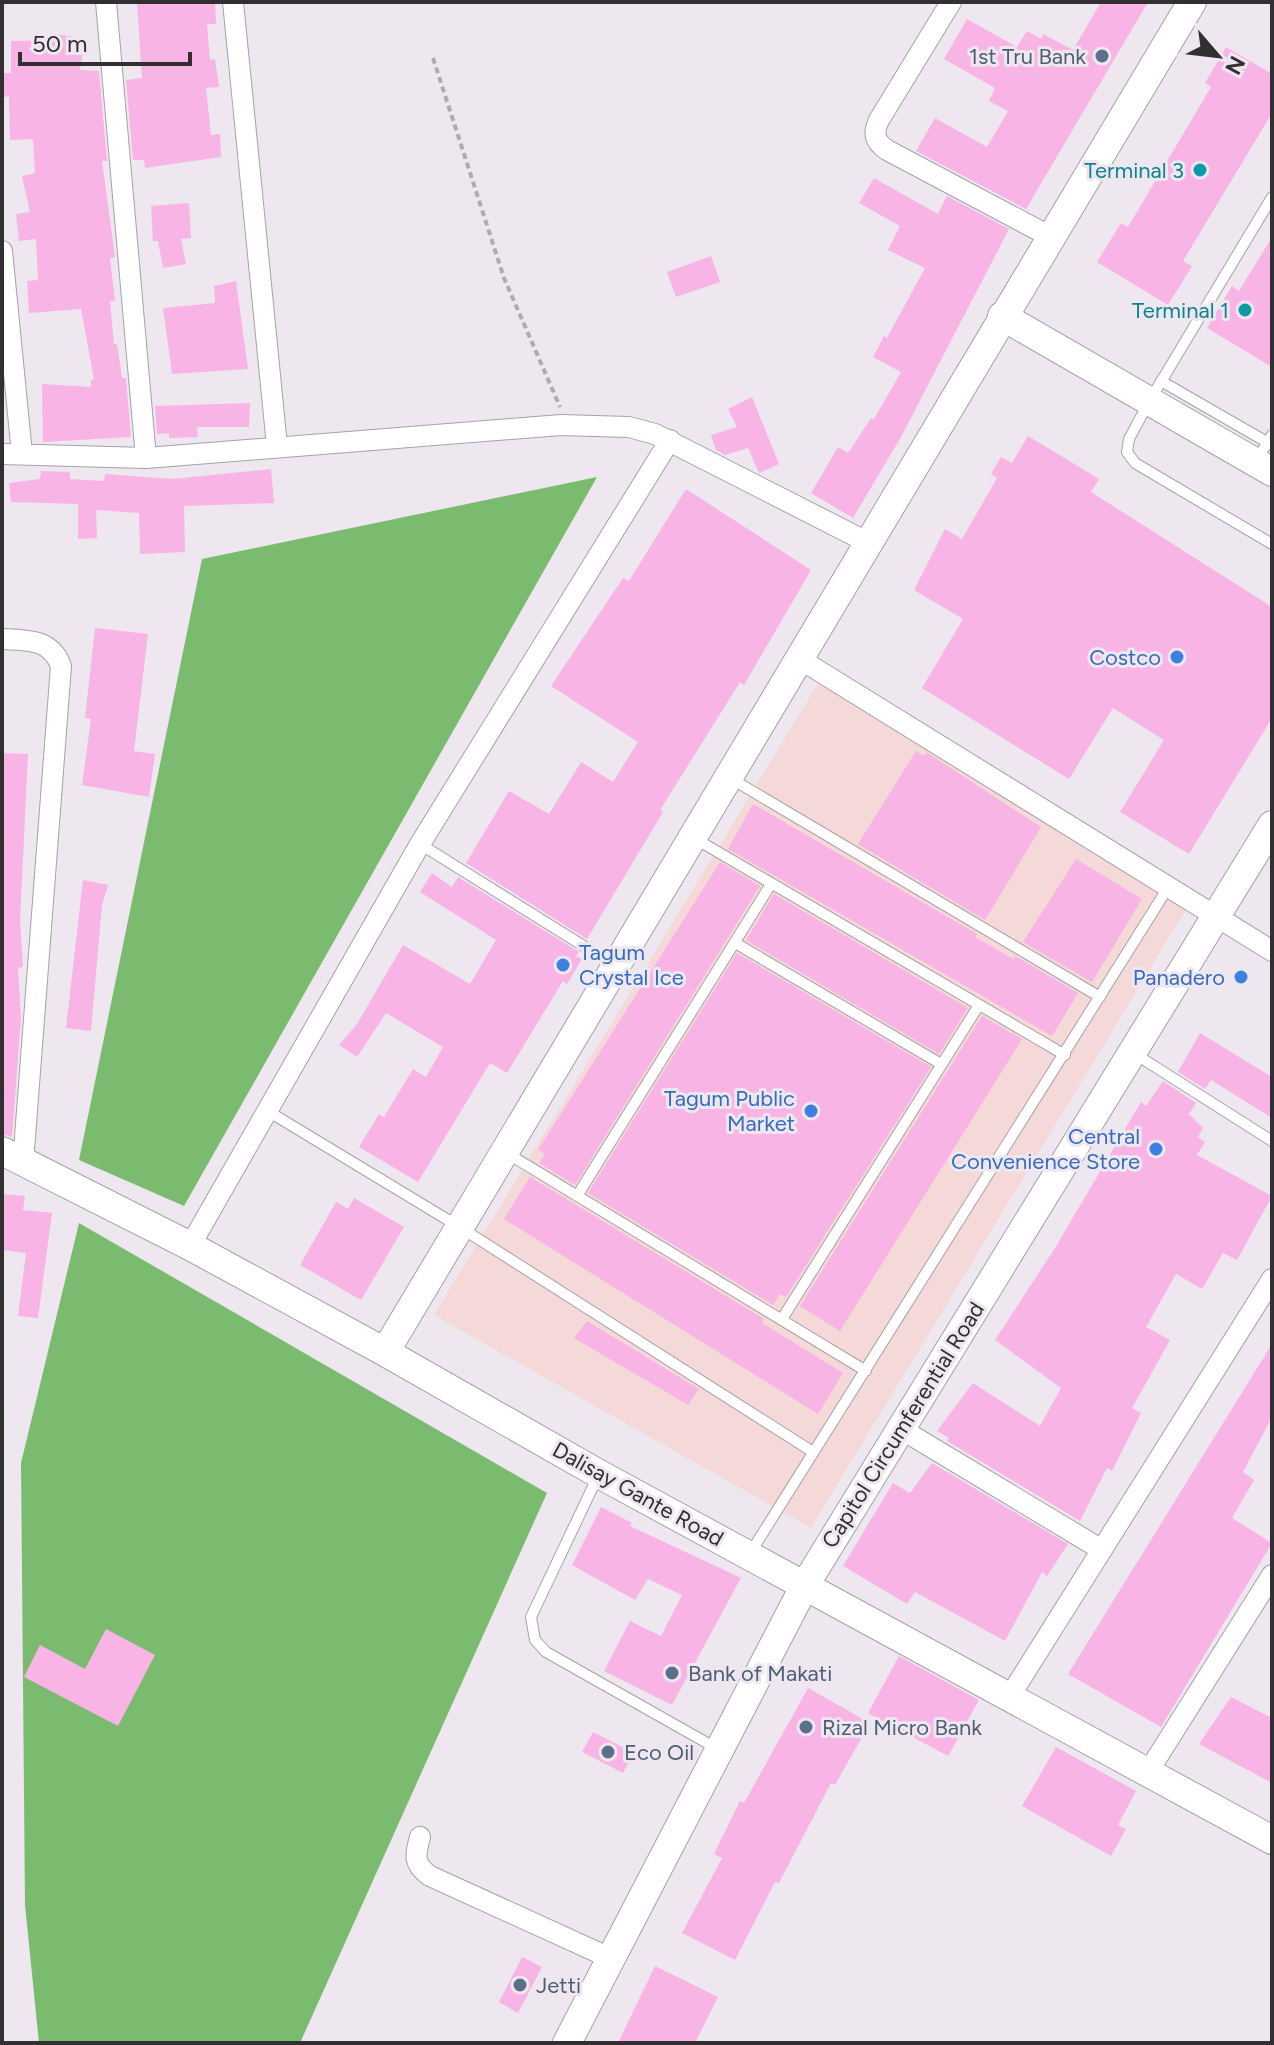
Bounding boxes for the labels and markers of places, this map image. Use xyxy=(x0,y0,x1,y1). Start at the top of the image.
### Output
place label: 1st Tru Bank xyxy=(969,43,1086,70)
marker: 1st Tru Bank xyxy=(1093,47,1111,65)
place label: Terminal 3 xyxy=(1084,157,1184,184)
marker: Terminal 3 xyxy=(1191,161,1209,179)
place label: Terminal 1 xyxy=(1132,297,1229,324)
marker: Terminal 1 xyxy=(1236,301,1254,319)
place label: Costco xyxy=(1089,644,1161,671)
marker: Costco xyxy=(1168,648,1186,666)
place label: Tagum Crystal Ice xyxy=(579,939,684,991)
marker: Tagum Crystal Ice xyxy=(554,956,572,974)
place label: Panadero xyxy=(1133,964,1225,991)
marker: Panadero xyxy=(1232,968,1250,986)
place label: Tagum Public Market xyxy=(664,1085,795,1137)
marker: Tagum Public Market xyxy=(802,1102,820,1120)
place label: Central Convenience Store xyxy=(951,1123,1140,1175)
marker: Central Convenience Store xyxy=(1147,1140,1165,1158)
place label: Bank of Makati xyxy=(688,1660,832,1687)
marker: Bank of Makati xyxy=(663,1664,681,1682)
place label: Rizal Micro Bank xyxy=(822,1714,982,1741)
marker: Rizal Micro Bank xyxy=(797,1718,815,1736)
place label: Eco Oil xyxy=(624,1739,694,1766)
marker: Eco Oil xyxy=(599,1743,617,1761)
place label: Jetti xyxy=(536,1972,581,1999)
marker: Jetti xyxy=(511,1976,529,1994)

